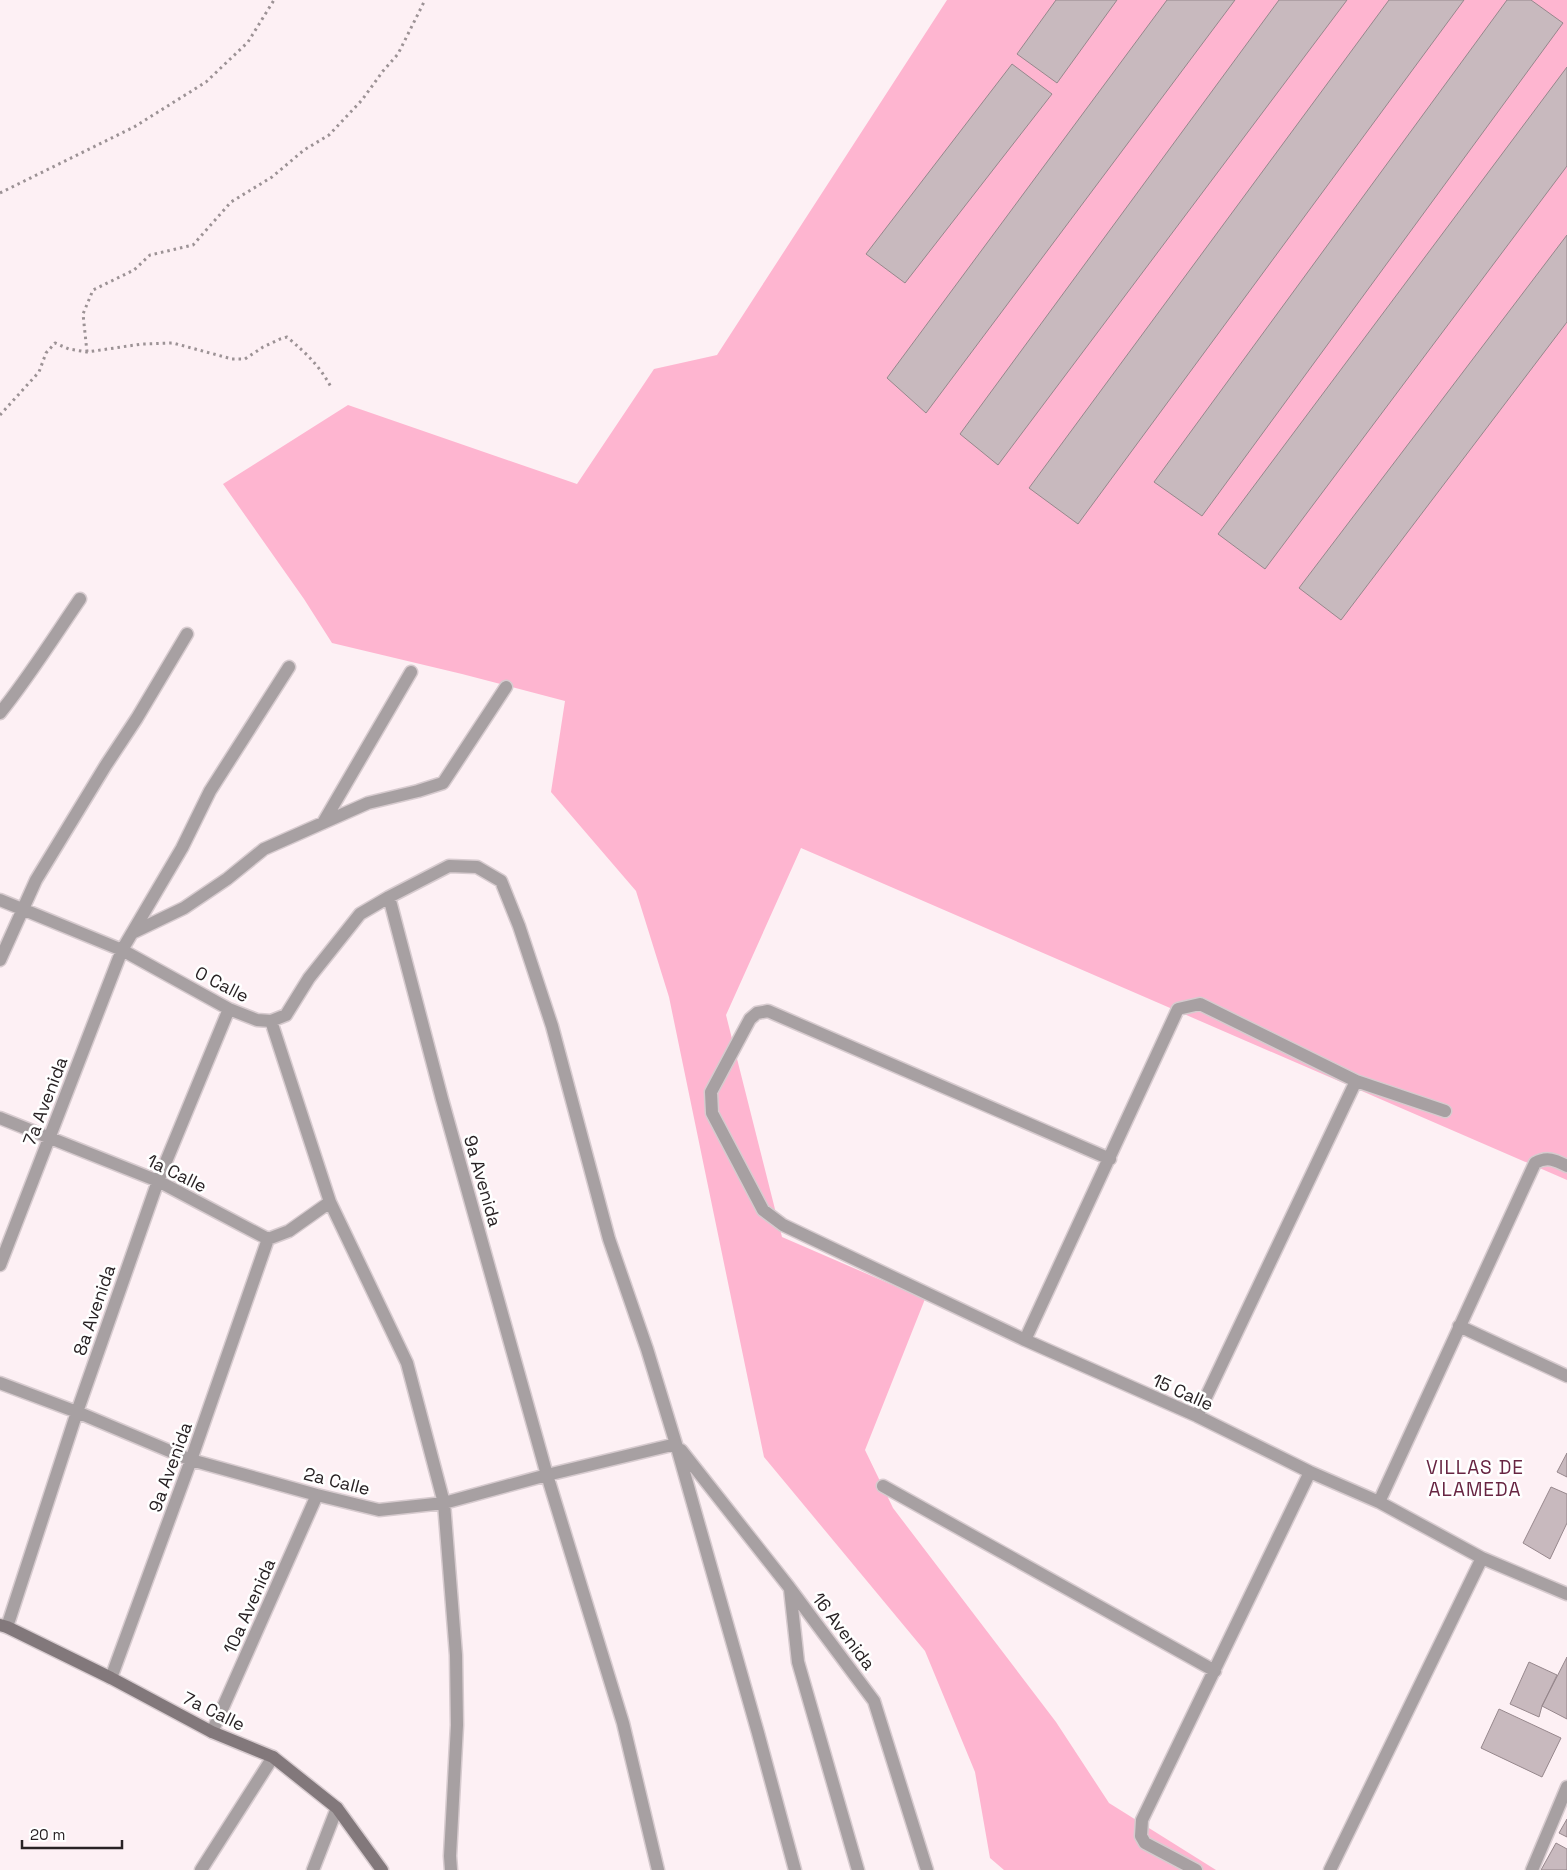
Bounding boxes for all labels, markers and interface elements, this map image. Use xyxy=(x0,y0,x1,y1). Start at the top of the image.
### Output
street label: 0 Calle xyxy=(191,961,253,1007)
street label: 7a Avenida xyxy=(18,1053,72,1149)
street label: 9a Avenida xyxy=(459,1133,507,1229)
street label: 1a Calle xyxy=(143,1149,211,1197)
street label: 8a Avenida xyxy=(68,1262,120,1358)
street label: 15 Calle xyxy=(1149,1368,1217,1416)
street label: 9a Avenida xyxy=(143,1419,197,1515)
district label: VILLAS DE ALAMEDA xyxy=(1426,1455,1524,1502)
street label: 2a Calle xyxy=(302,1462,372,1500)
street label: 10a Avenida xyxy=(218,1555,280,1657)
street label: 16 Avenida xyxy=(807,1588,881,1674)
street label: 7a Calle xyxy=(179,1686,249,1736)
scale bar xyxy=(22,1818,122,1850)
text: 20 m xyxy=(30,1825,65,1844)

